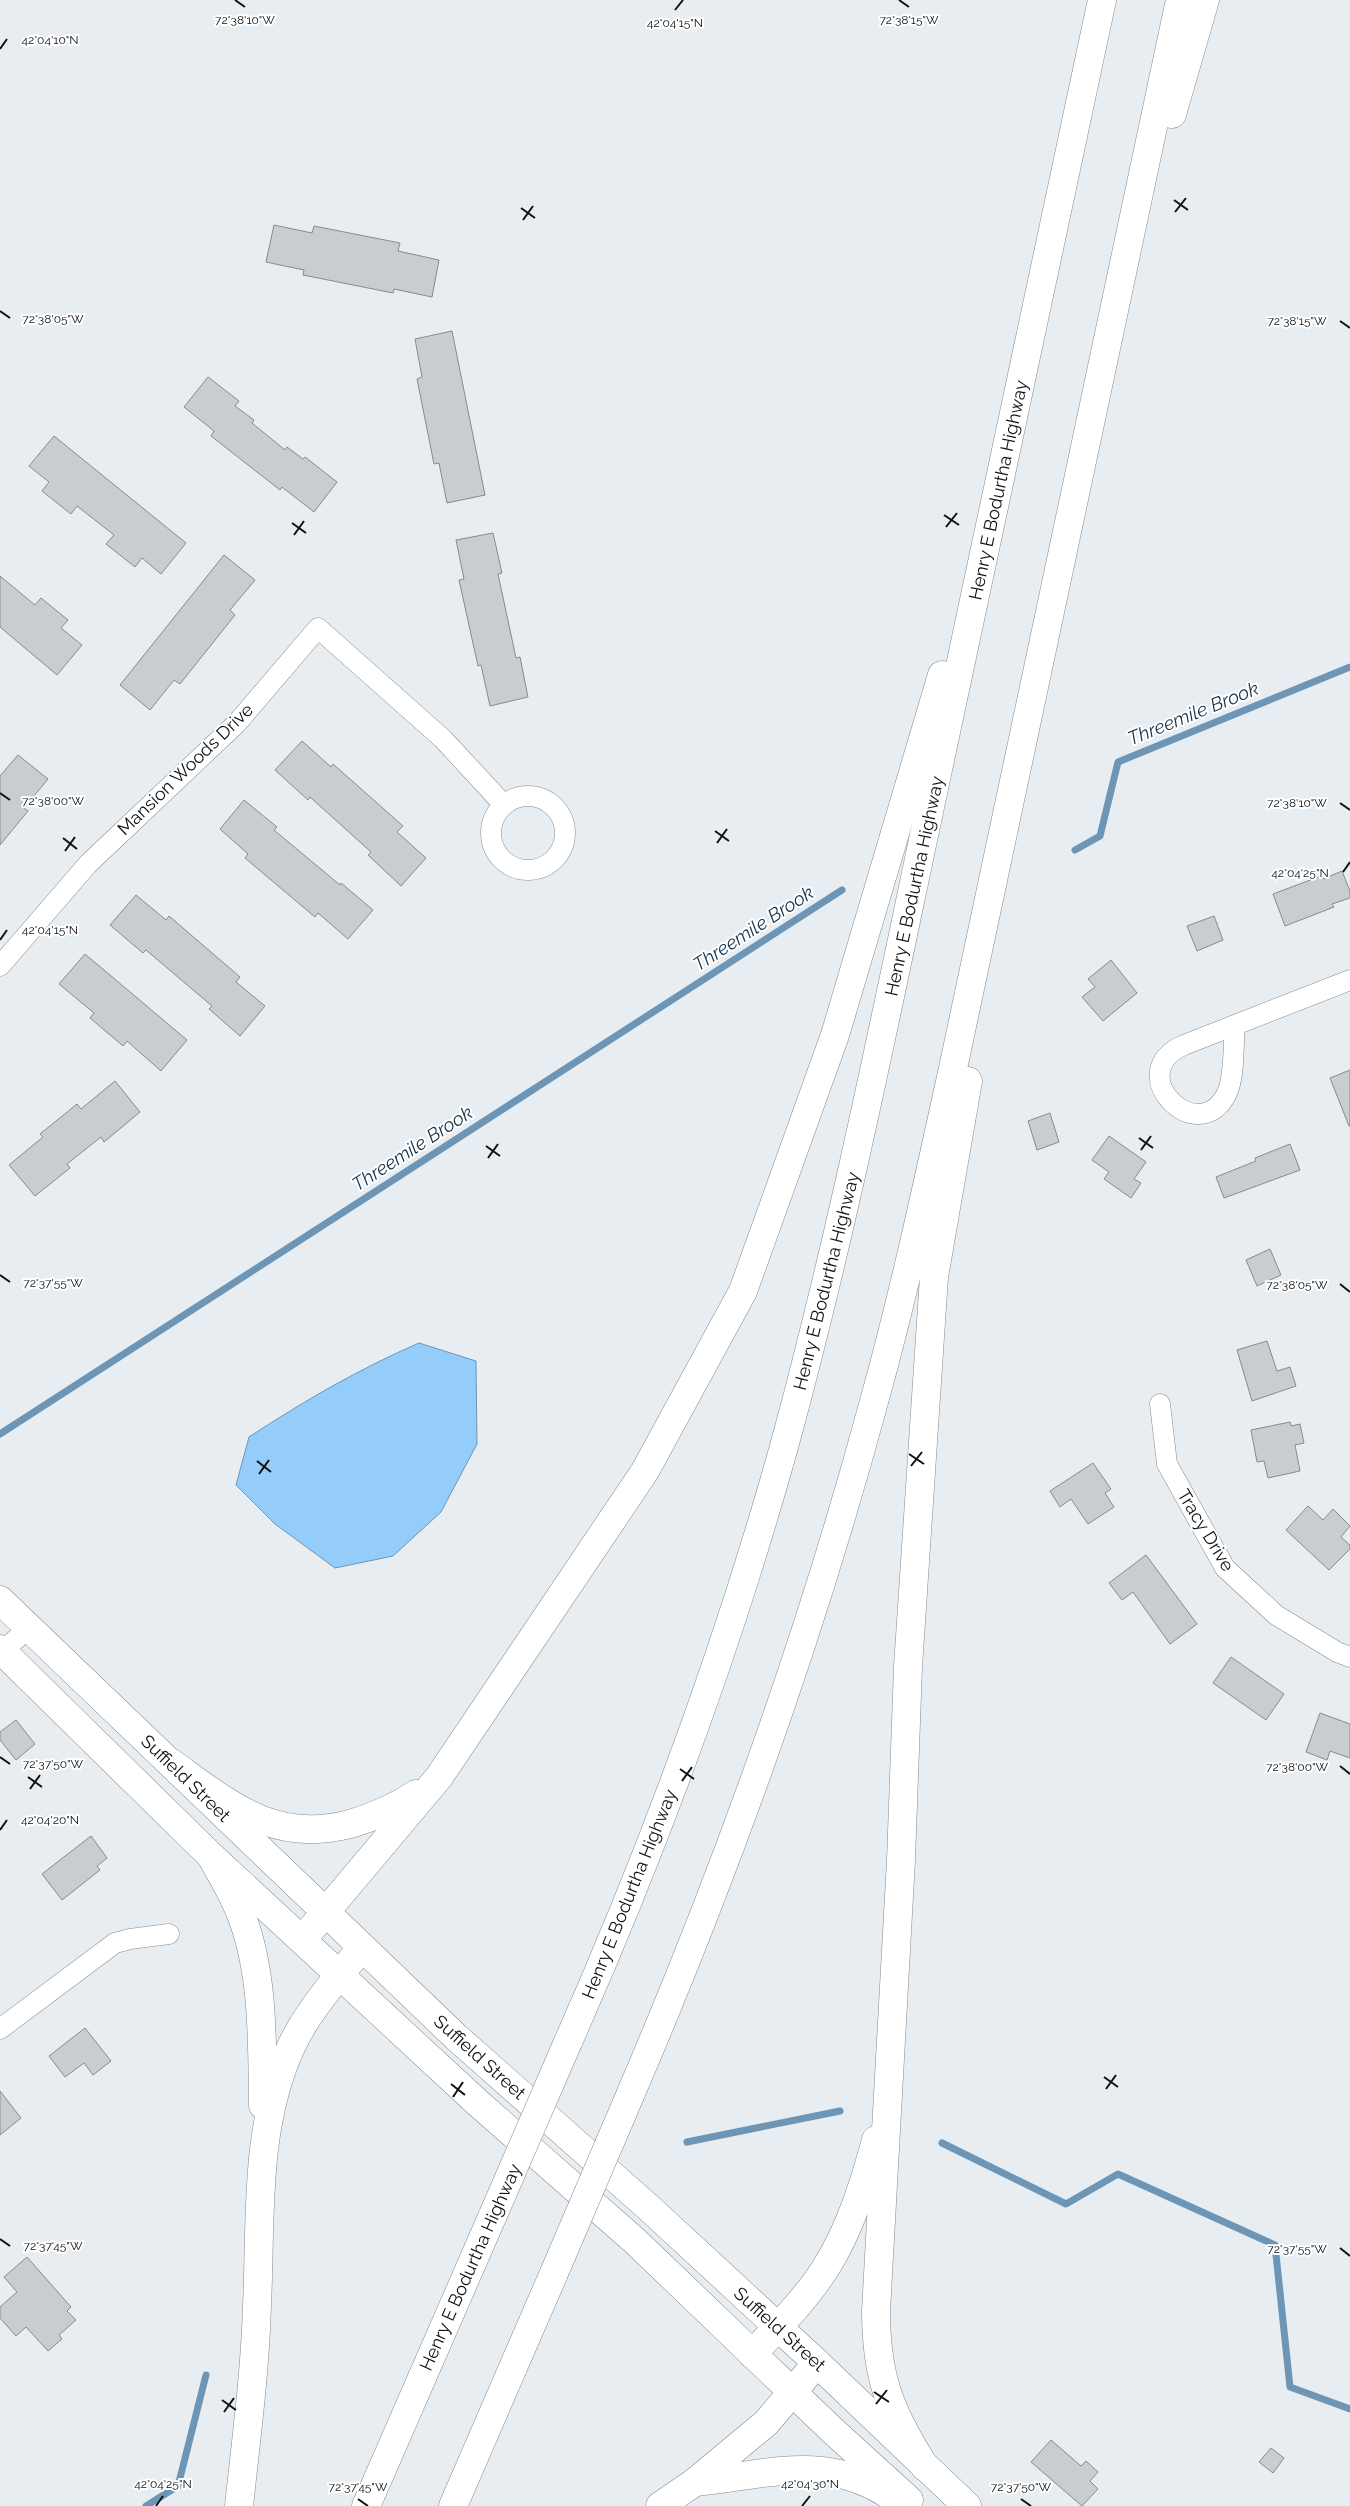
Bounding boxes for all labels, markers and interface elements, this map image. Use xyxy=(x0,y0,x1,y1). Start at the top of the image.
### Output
text: 72°38'10"W xyxy=(215,13,275,27)
text: 72°38'15"W xyxy=(879,13,939,27)
text: 42°04'15"N xyxy=(647,16,703,30)
text: 42°04'10"N xyxy=(21,33,79,47)
text: 72°38'05"W xyxy=(22,312,84,326)
text: 72°38'15"W xyxy=(1267,314,1327,328)
street label: Henry E Bodurtha Highway xyxy=(964,378,1032,602)
water label: Threemile Brook xyxy=(1124,677,1262,749)
street label: Mansion Woods Drive xyxy=(113,699,257,839)
street label: Henry E Bodurtha Highway xyxy=(880,774,948,998)
text: 72°38'00"W xyxy=(22,794,84,808)
text: 72°38'10"W xyxy=(1267,796,1327,810)
text: 42°04'25"N xyxy=(1271,866,1329,880)
water label: Threemile Brook xyxy=(689,881,817,975)
text: 42°04'15"N xyxy=(22,923,78,937)
water label: Threemile Brook xyxy=(348,1101,476,1195)
street label: Henry E Bodurtha Highway xyxy=(789,1170,863,1392)
text: 72°37'55"W xyxy=(23,1276,83,1290)
text: 72°38'05"W xyxy=(1266,1278,1328,1292)
street label: Tracy Drive xyxy=(1173,1485,1239,1575)
street label: Suffield Street xyxy=(137,1730,235,1826)
text: 72°37'50"W xyxy=(23,1757,84,1771)
text: 72°38'00"W xyxy=(1266,1760,1328,1774)
street label: Henry E Bodurtha Highway xyxy=(577,1786,681,2002)
text: 42°04'20"N xyxy=(21,1813,79,1827)
street label: Suffield Street xyxy=(430,2010,530,2104)
street label: Henry E Bodurtha Highway xyxy=(415,2160,525,2374)
text: 72°37'45"W xyxy=(24,2239,83,2253)
text: 72°37'55"W xyxy=(1267,2242,1327,2256)
street label: Suffield Street xyxy=(730,2282,830,2376)
text: 42°04'25"N xyxy=(134,2477,192,2491)
text: 42°04'30"N xyxy=(781,2477,839,2491)
text: 72°37'45"W xyxy=(329,2480,388,2494)
text: 72°37'50"W xyxy=(991,2480,1052,2494)

